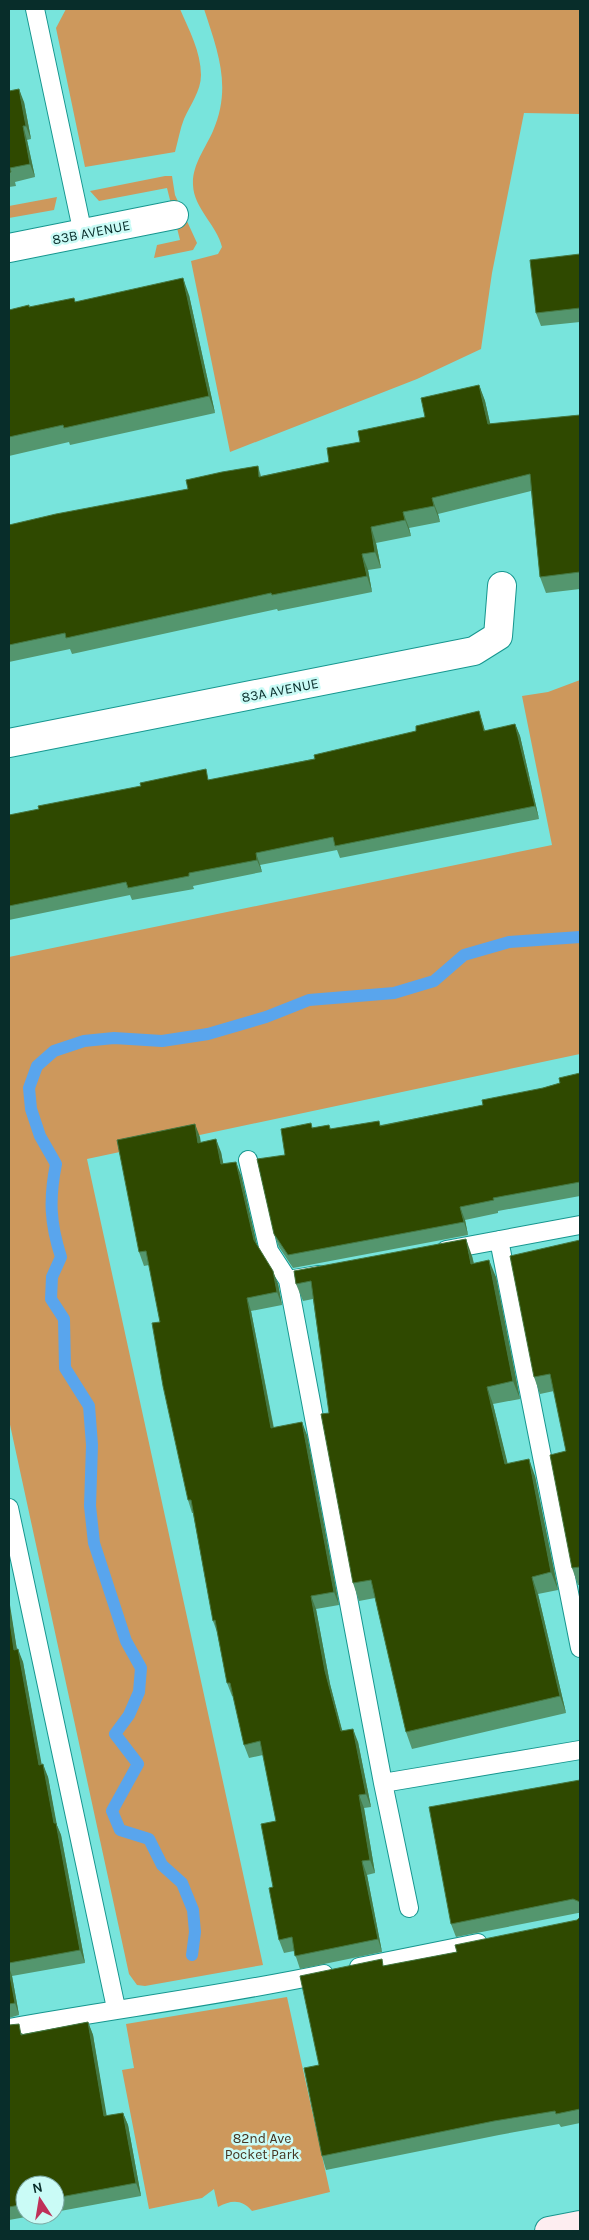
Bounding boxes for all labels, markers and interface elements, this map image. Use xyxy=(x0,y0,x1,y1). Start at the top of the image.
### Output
street label: 83B AVENUE xyxy=(51,217,131,248)
street label: 83A AVENUE xyxy=(240,675,320,706)
park label: 82nd Ave Pocket Park xyxy=(225,2130,299,2163)
north arrow xyxy=(15,2175,65,2225)
text: N xyxy=(31,2178,44,2197)

